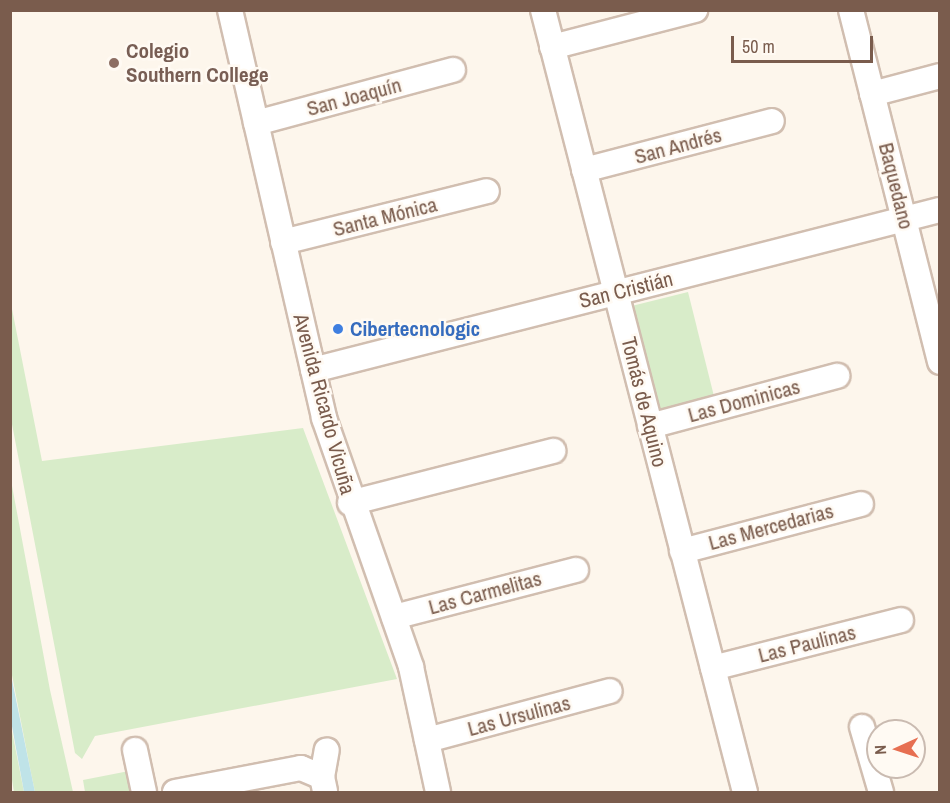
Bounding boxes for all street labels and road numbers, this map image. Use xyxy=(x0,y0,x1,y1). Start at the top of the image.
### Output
street label: San Joaquín xyxy=(304,72,404,122)
street label: San Andrés xyxy=(631,122,725,170)
street label: Baquedano xyxy=(873,140,919,232)
street label: Santa Mónica xyxy=(330,192,440,242)
street label: San Cristián xyxy=(577,266,675,314)
street label: Avenida Ricardo Vicuña xyxy=(288,311,360,497)
street label: Tomás de Aquino xyxy=(616,334,672,470)
street label: Las Dominicas xyxy=(685,374,803,428)
street label: Las Mercedarias xyxy=(706,498,836,556)
street label: Las Carmelitas xyxy=(426,566,544,620)
street label: Las Paulinas xyxy=(756,620,858,668)
street label: Las Ursulinas xyxy=(465,690,573,742)

